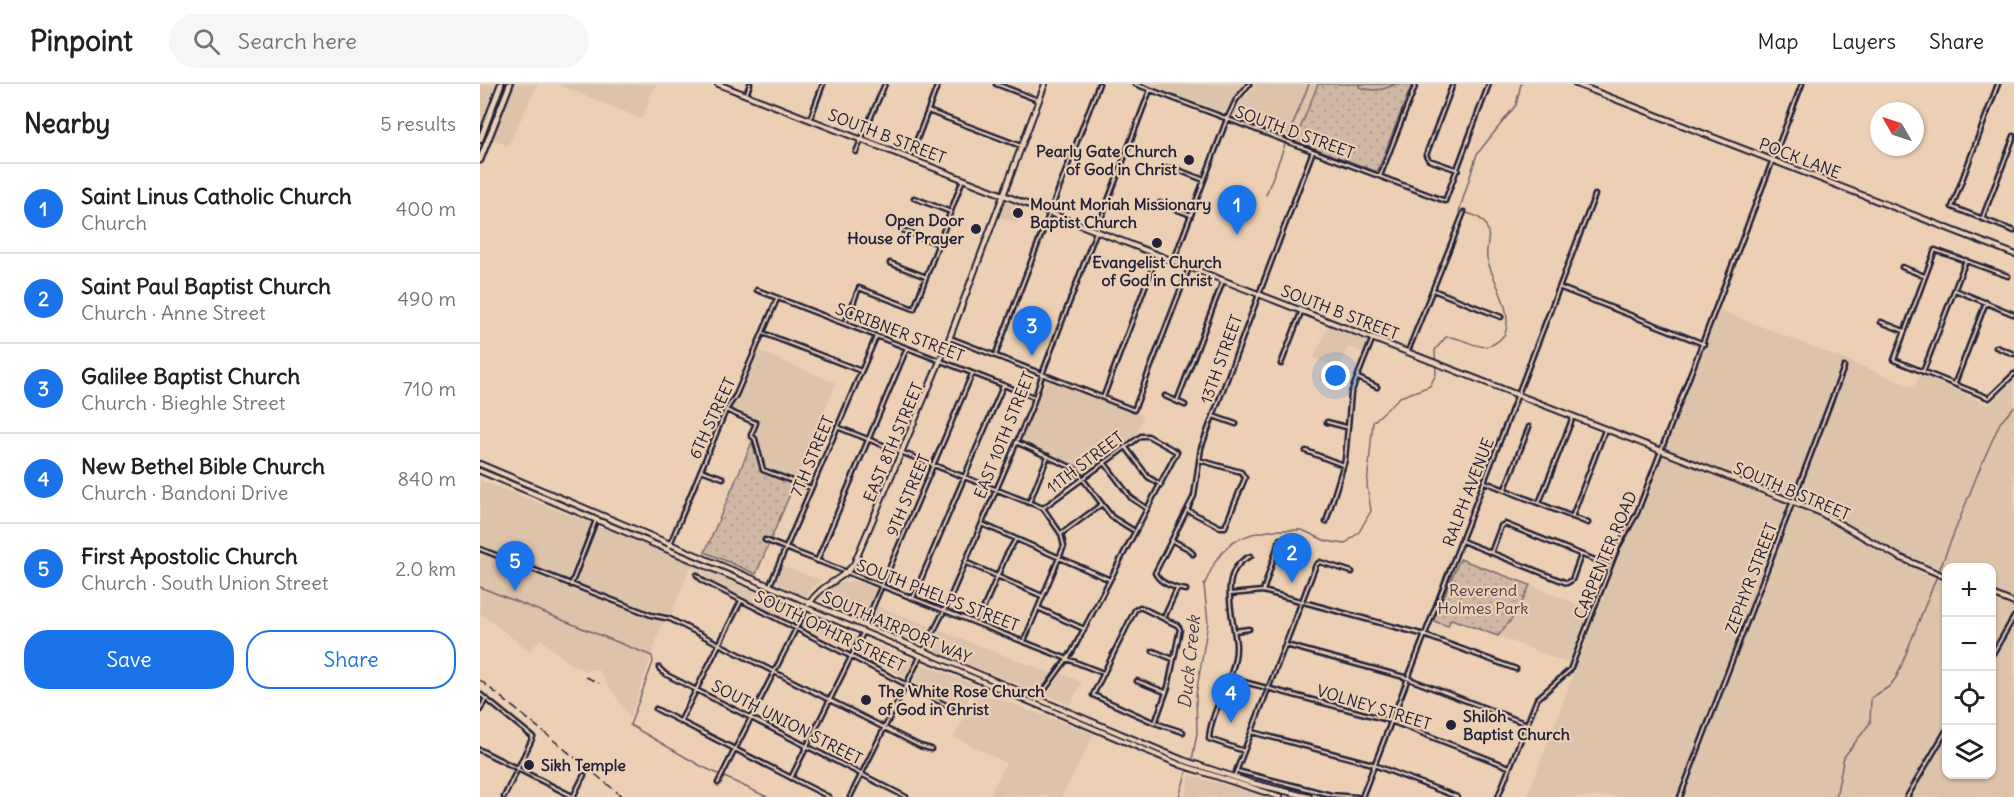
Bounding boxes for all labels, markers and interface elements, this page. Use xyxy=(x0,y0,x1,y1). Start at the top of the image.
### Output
search box xyxy=(169,14,589,68)
text: Pinpoint xyxy=(30,23,133,59)
icon: search xyxy=(190,25,223,58)
text: Search here xyxy=(238,27,357,55)
text: Map xyxy=(1758,28,1798,55)
text: Layers xyxy=(1831,28,1896,55)
text: Share xyxy=(1929,28,1984,55)
street label: SOUTH D STREET xyxy=(1233,101,1357,163)
north arrow xyxy=(1870,102,1924,156)
street label: SOUTH B STREET xyxy=(825,104,949,168)
text: Nearby xyxy=(24,107,110,140)
text: 5 results xyxy=(380,111,456,136)
street label: POCK LANE xyxy=(1756,133,1844,183)
place label: Pearly Gate Church of God in Christ xyxy=(1036,141,1178,179)
marker: Pearly Gate Church of God in Christ xyxy=(1182,153,1196,167)
text: Saint Linus Catholic Church xyxy=(81,182,352,210)
pin: 1 xyxy=(1218,186,1257,235)
place label: Mount Moriah Missionary Baptist Church xyxy=(1030,194,1211,233)
text: 1 xyxy=(40,196,47,221)
text: 400 m xyxy=(396,196,456,221)
marker: Mount Moriah Missionary Baptist Church xyxy=(1011,206,1025,220)
text: Church xyxy=(81,210,147,235)
place label: Open Door House of Prayer xyxy=(847,210,964,249)
marker: Open Door House of Prayer xyxy=(969,222,983,236)
marker: Evangelist Church of God in Christ xyxy=(1150,236,1164,250)
place label: Evangelist Church of God in Christ xyxy=(1092,252,1222,290)
text: Saint Paul Baptist Church xyxy=(81,272,331,300)
street label: SOUTH B STREET xyxy=(1278,280,1402,344)
text: 2 xyxy=(38,286,49,311)
text: 490 m xyxy=(397,286,456,311)
street label: SCRIBNER STREET xyxy=(833,298,967,366)
text: Church · Anne Street xyxy=(81,300,266,325)
pin: 3 xyxy=(1012,306,1052,356)
street label: 13TH STREET xyxy=(1196,312,1246,406)
your location xyxy=(1321,361,1350,390)
text: Galilee Baptist Church xyxy=(81,362,300,390)
street label: EAST 10TH STREET xyxy=(969,368,1039,502)
street label: 6TH STREET xyxy=(684,374,740,462)
text: 3 xyxy=(38,376,49,401)
text: 710 m xyxy=(403,376,456,401)
street label: EAST 8TH STREET xyxy=(859,379,927,505)
text: Church · Bieghle Street xyxy=(81,390,285,415)
street label: 7TH STREET xyxy=(786,412,838,500)
street label: 11TH STREET xyxy=(1043,427,1127,497)
street label: RALPH AVENUE xyxy=(1438,435,1498,549)
street label: 9TH STREET xyxy=(882,451,934,539)
text: New Bethel Bible Church xyxy=(81,452,325,480)
street label: SOUTH B STREET xyxy=(1731,457,1853,525)
text: 4 xyxy=(38,466,49,491)
text: 840 m xyxy=(397,466,456,491)
text: Church · Bandoni Drive xyxy=(81,480,288,505)
street label: CARPENTER ROAD xyxy=(1569,488,1641,622)
street label: ZEPHYR STREET xyxy=(1721,520,1781,636)
pin: 2 xyxy=(1272,534,1312,583)
text: First Apostolic Church xyxy=(81,542,298,570)
pin: 5 xyxy=(495,542,534,591)
street label: SOUTH PHELPS STREET xyxy=(854,555,1022,635)
text: 5 xyxy=(38,556,49,581)
text: 2.0 km xyxy=(395,556,456,581)
map controls xyxy=(1942,563,1996,779)
button: + xyxy=(1942,563,1996,617)
text: Church · South Union Street xyxy=(81,570,329,595)
park label: Reverend Holmes Park xyxy=(1438,580,1528,618)
street label: SOUTH OPHIR STREET xyxy=(752,586,908,676)
street label: SOUTH AIRPORT WAY xyxy=(819,587,975,668)
water label: Duck Creek xyxy=(1173,613,1205,709)
button: − xyxy=(1942,617,1996,671)
button: Save xyxy=(24,630,234,689)
button: Share xyxy=(246,630,456,689)
button: locate xyxy=(1942,671,1996,725)
pin: 4 xyxy=(1212,674,1251,723)
street label: SOUTH UNION STREET xyxy=(708,675,866,769)
street label: VOLNEY STREET xyxy=(1314,680,1434,734)
place label: The White Rose Church of God in Christ xyxy=(878,681,1045,719)
marker: The White Rose Church of God in Christ xyxy=(859,693,873,707)
place label: Shiloh Baptist Church xyxy=(1463,706,1570,745)
marker: Shiloh Baptist Church xyxy=(1444,718,1458,732)
button: layers xyxy=(1942,725,1996,779)
place label: Sikh Temple xyxy=(541,755,626,776)
marker: Sikh Temple xyxy=(522,758,536,772)

